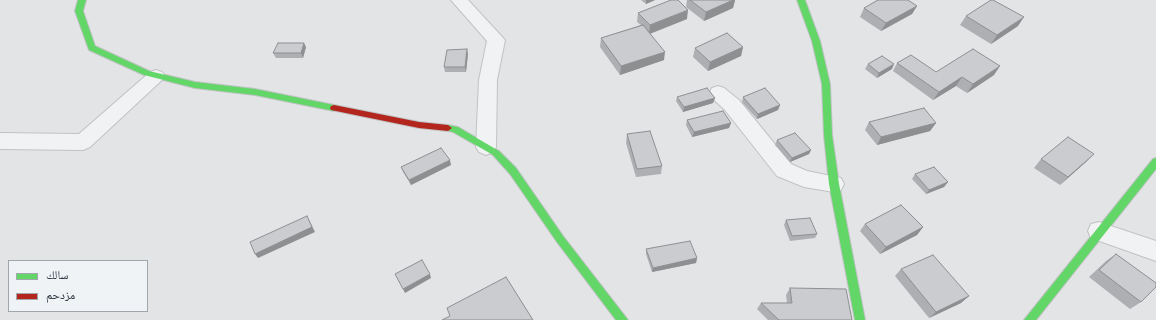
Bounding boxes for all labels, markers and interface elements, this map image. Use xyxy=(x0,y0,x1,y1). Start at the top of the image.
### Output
legend xyxy=(8,260,148,312)
text: سالك xyxy=(46,268,68,281)
text: مزدحم xyxy=(46,288,75,301)

